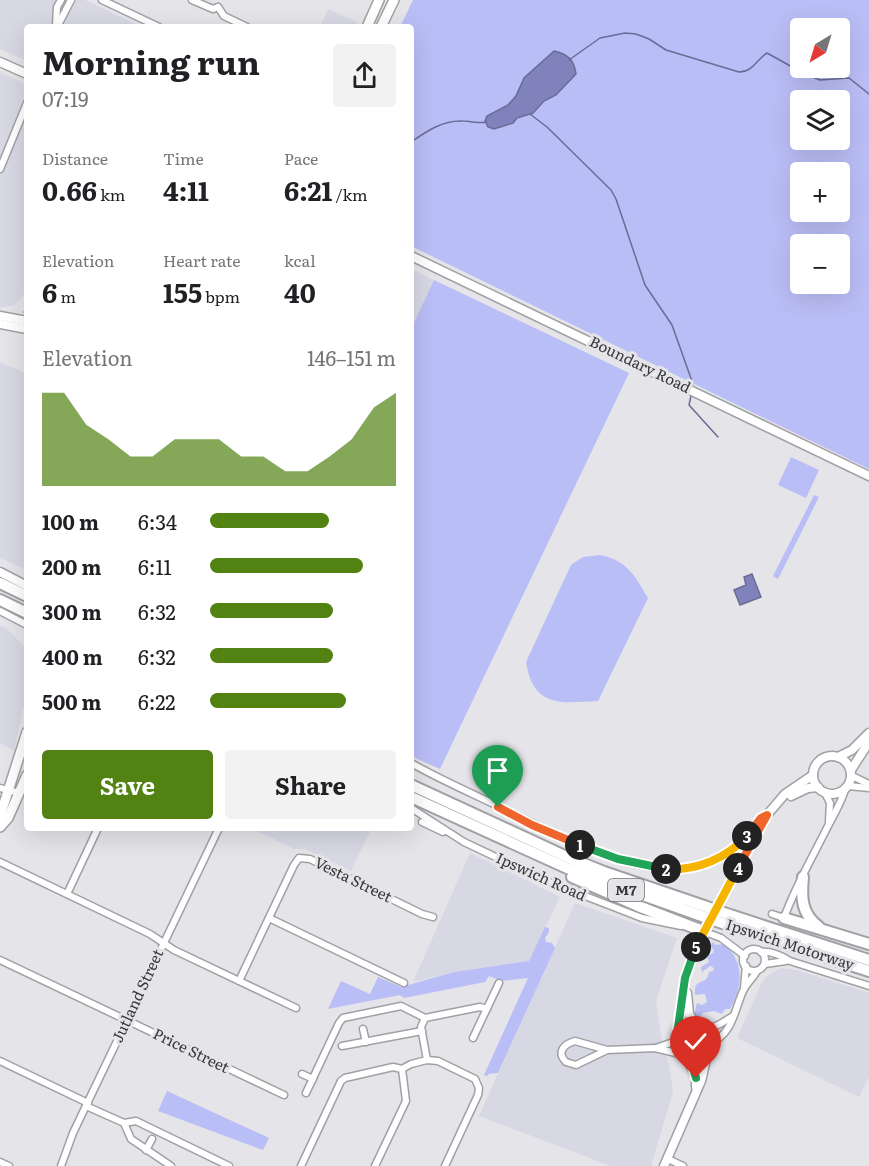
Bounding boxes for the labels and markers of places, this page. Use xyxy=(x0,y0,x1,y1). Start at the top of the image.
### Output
pin xyxy=(472,745,523,807)
pin: 3 xyxy=(732,821,762,851)
pin: 1 xyxy=(565,830,595,860)
pin: 4 xyxy=(723,853,753,883)
pin: 2 xyxy=(651,854,681,884)
pin: 5 xyxy=(681,932,711,962)
pin xyxy=(670,1016,721,1078)

